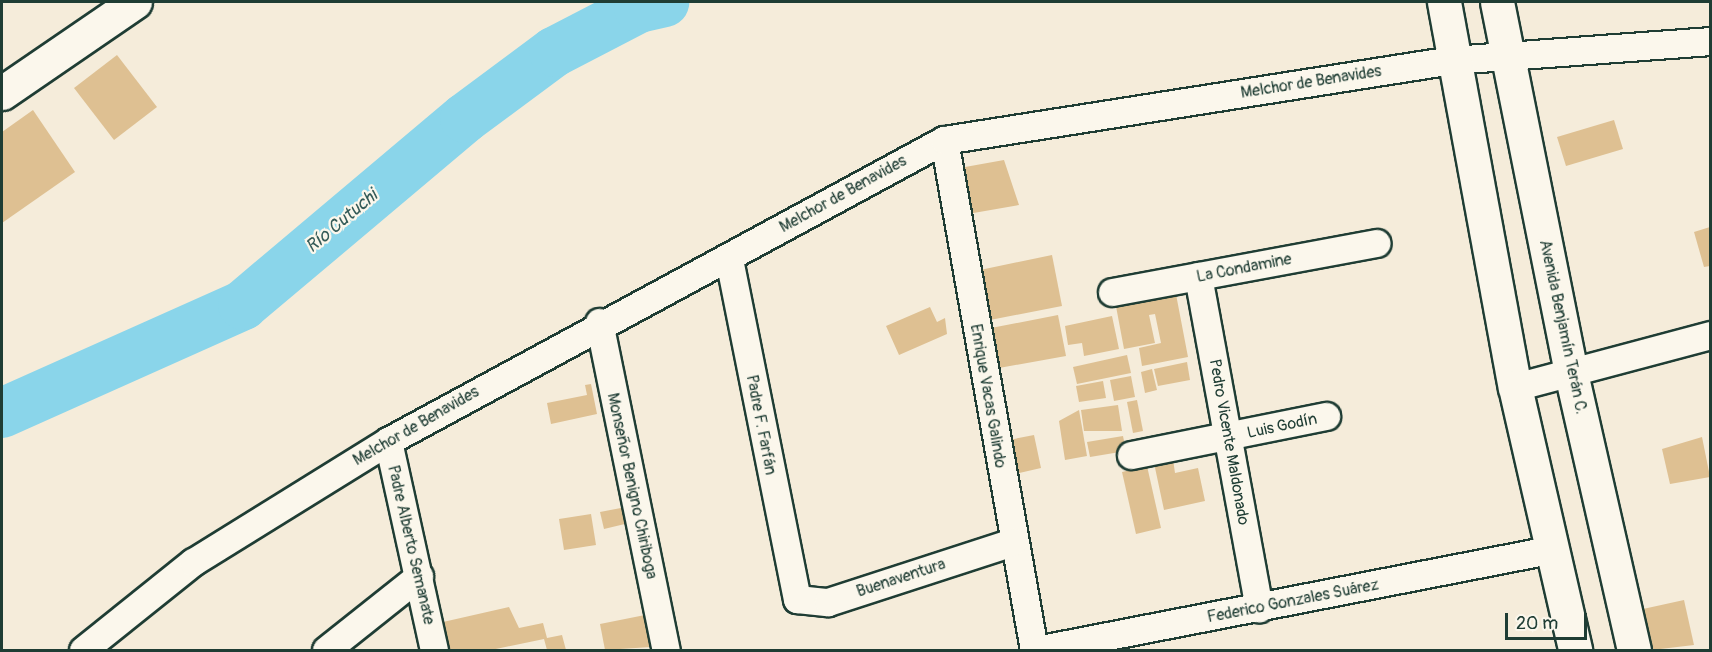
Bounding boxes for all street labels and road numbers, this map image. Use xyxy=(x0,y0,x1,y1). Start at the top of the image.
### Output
street label: Melchor de Benavides xyxy=(1239,61,1383,103)
street label: Melchor de Benavides xyxy=(776,151,910,237)
street label: Avenida Benjamín Terán C. xyxy=(1535,238,1591,416)
street label: La Condamine xyxy=(1195,249,1293,287)
street label: Enrique Vacas Galindo xyxy=(966,323,1010,469)
street label: Pedro Vicente Maldonado xyxy=(1205,358,1253,526)
street label: Padre F. Farfán xyxy=(742,373,780,477)
street label: Melchor de Benavides xyxy=(350,382,482,470)
street label: Monseñor Benigno Chiriboga xyxy=(603,391,661,581)
street label: Luis Godín xyxy=(1245,409,1319,443)
street label: Padre Alberto Semanate xyxy=(383,463,439,627)
street label: Buenaventura xyxy=(854,555,948,601)
street label: Federico Gonzales Suárez xyxy=(1206,575,1380,627)

